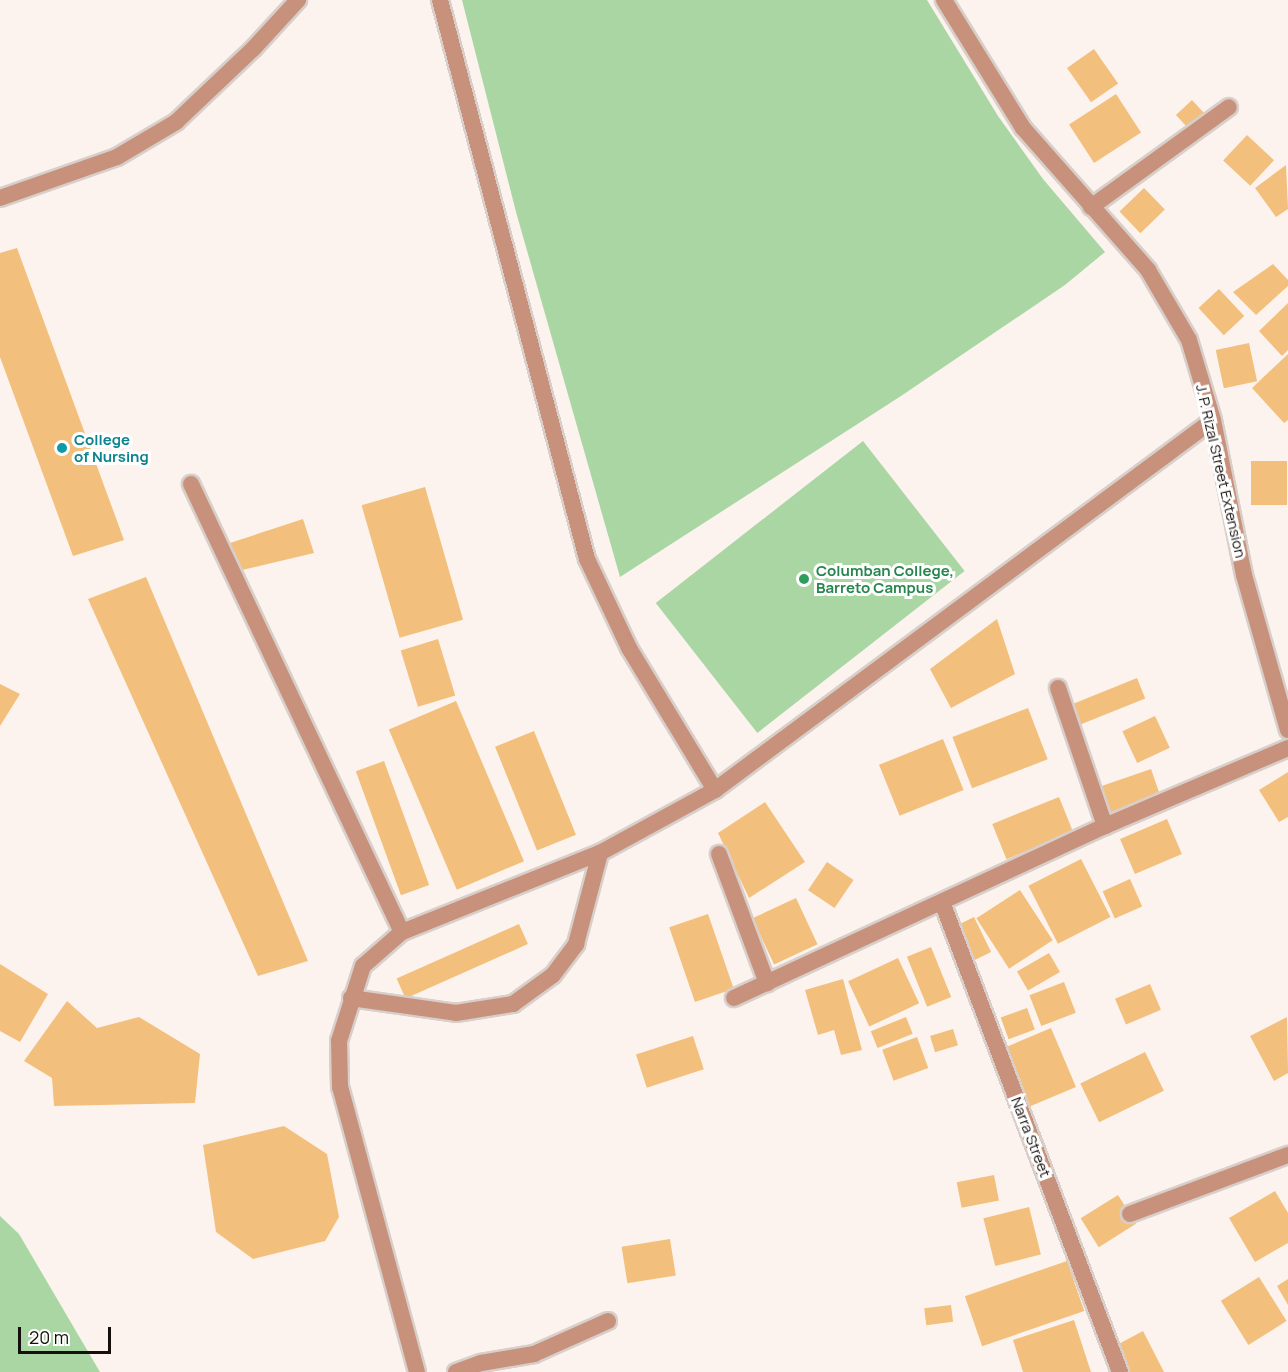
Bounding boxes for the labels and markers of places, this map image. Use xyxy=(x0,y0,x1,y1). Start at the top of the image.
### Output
place label: College of Nursing xyxy=(74,430,149,465)
marker: College of Nursing xyxy=(55,441,69,455)
place label: Columban College, Barreto Campus xyxy=(816,561,954,596)
marker: Columban College, Barreto Campus xyxy=(797,572,811,586)

